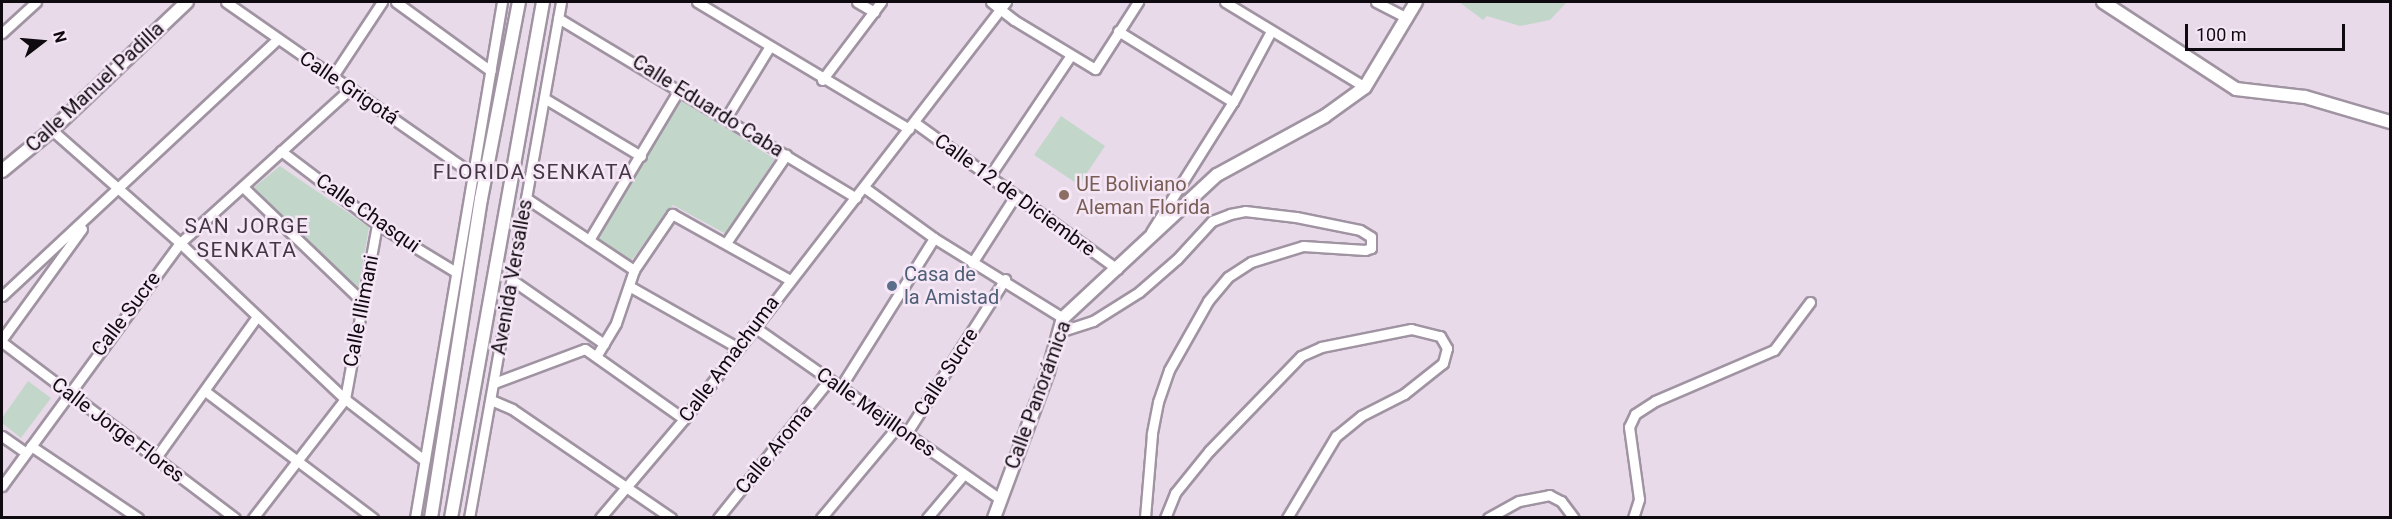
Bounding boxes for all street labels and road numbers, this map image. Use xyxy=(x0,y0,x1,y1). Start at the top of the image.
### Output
street label: Calle Manuel Padilla xyxy=(21,17,169,157)
street label: Calle Grigotá xyxy=(295,46,403,130)
street label: Calle Eduardo Caba xyxy=(628,50,788,162)
street label: Calle 12 de Diciembre xyxy=(930,128,1100,262)
street label: Calle Chasqui xyxy=(311,168,425,258)
street label: Avenida Versalles xyxy=(487,197,537,357)
street label: Calle Illimani xyxy=(338,253,384,369)
street label: Calle Sucre xyxy=(86,267,166,361)
street label: Calle Amachuma xyxy=(674,291,784,427)
street label: Calle Panorámica xyxy=(1000,318,1076,472)
street label: Calle Sucre xyxy=(909,324,983,420)
street label: Calle Mejillones xyxy=(812,362,940,462)
street label: Calle Jorge Flores xyxy=(47,372,189,488)
street label: Calle Aroma xyxy=(730,399,818,499)

